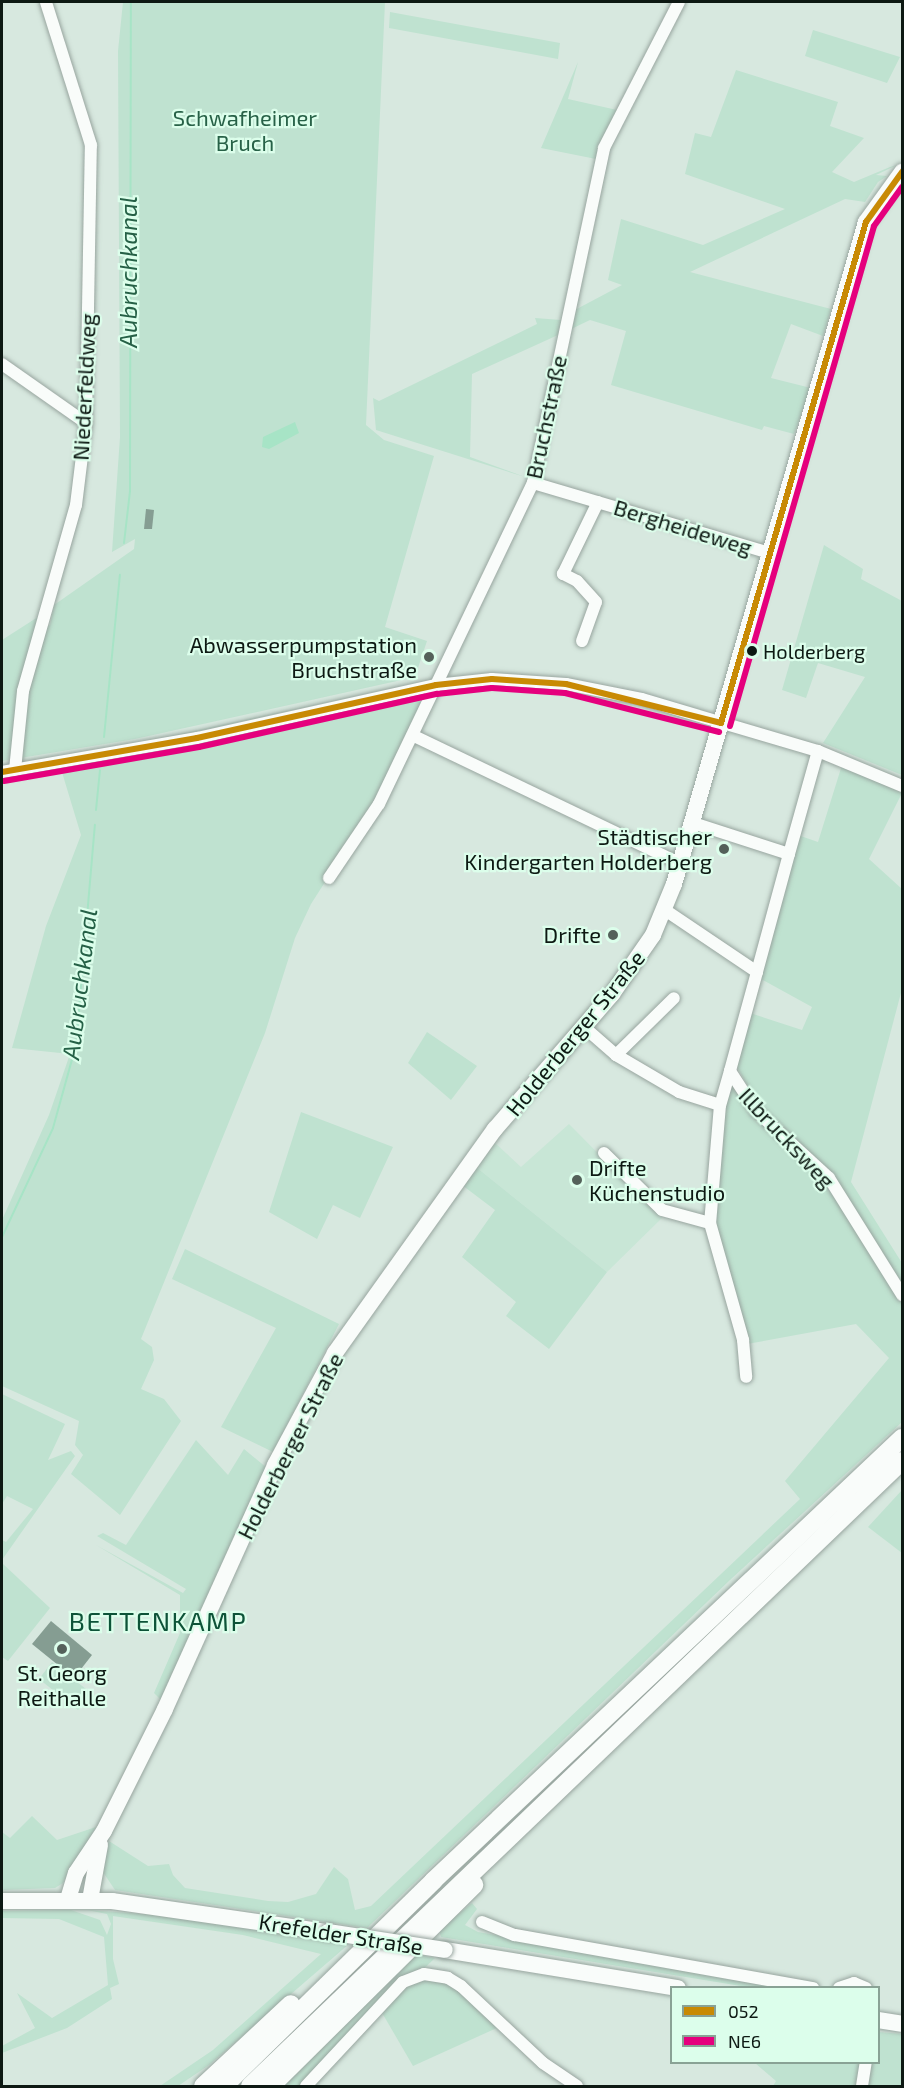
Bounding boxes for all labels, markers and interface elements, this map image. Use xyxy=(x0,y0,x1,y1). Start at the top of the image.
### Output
park label: Schwafheimer Bruch xyxy=(173,104,317,156)
water label: Aubruchkanal xyxy=(114,196,142,348)
street label: Niederfeldweg xyxy=(67,313,101,461)
street label: Bruchstraße xyxy=(520,353,572,481)
street label: Bergheideweg xyxy=(611,493,755,561)
place label: Abwasserpumpstation Bruchstraße xyxy=(190,631,417,682)
place label: Holderberg xyxy=(763,639,865,663)
marker: Holderberg xyxy=(746,645,758,657)
marker: Abwasserpumpstation Bruchstraße xyxy=(422,650,436,664)
place label: Städtischer Kindergarten Holderberg xyxy=(464,823,712,874)
marker: Städtischer Kindergarten Holderberg xyxy=(717,842,731,856)
water label: Aubruchkanal xyxy=(55,907,103,1061)
place label: Drifte xyxy=(544,922,601,948)
marker: Drifte xyxy=(606,928,620,942)
street label: Holderberger Straße xyxy=(500,945,650,1121)
street label: Illbrucksweg xyxy=(734,1082,840,1194)
place label: Drifte Küchenstudio xyxy=(589,1154,725,1206)
marker: Drifte Küchenstudio xyxy=(570,1173,584,1187)
street label: Holderberger Straße xyxy=(231,1348,349,1544)
district label: BETTENKAMP xyxy=(69,1605,247,1637)
marker: St. Georg Reithalle xyxy=(55,1642,69,1656)
place label: St. Georg Reithalle xyxy=(17,1659,107,1711)
street label: Krefelder Straße xyxy=(257,1908,425,1960)
legend xyxy=(670,1986,880,2064)
text: 052 xyxy=(728,2000,759,2022)
text: NE6 xyxy=(728,2030,761,2052)

